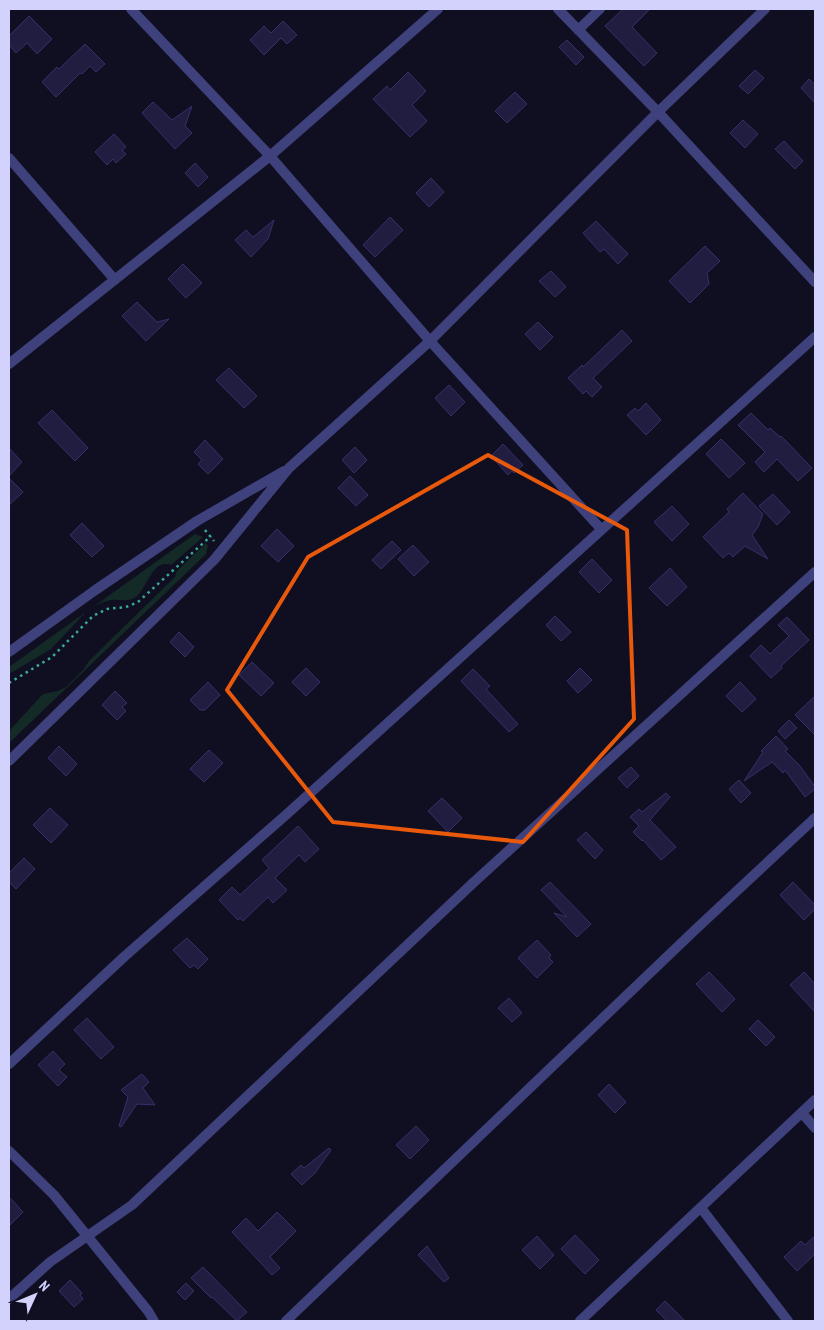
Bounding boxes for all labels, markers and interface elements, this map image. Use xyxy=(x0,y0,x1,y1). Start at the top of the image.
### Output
north arrow xyxy=(10,1270,60,1320)
text: N xyxy=(35,1277,53,1295)

